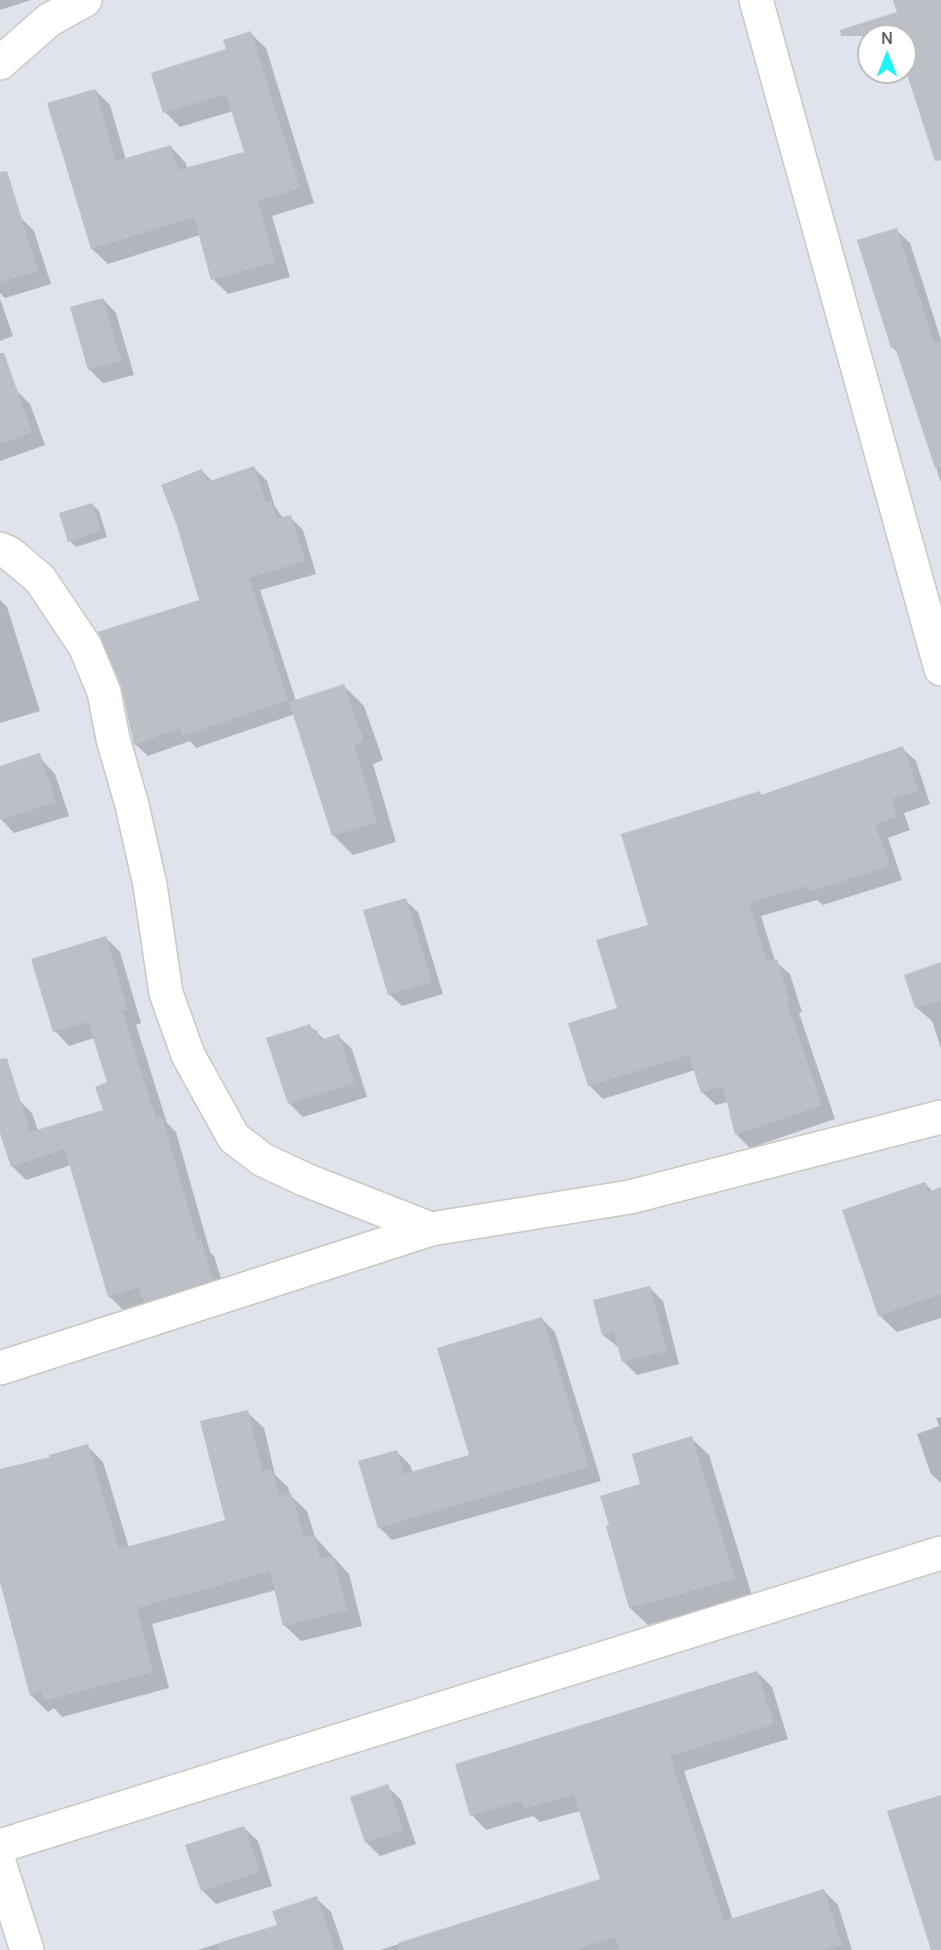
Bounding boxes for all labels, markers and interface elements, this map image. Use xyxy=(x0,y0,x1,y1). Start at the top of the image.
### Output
north arrow xyxy=(857,24,917,84)
text: N xyxy=(881,27,893,49)

